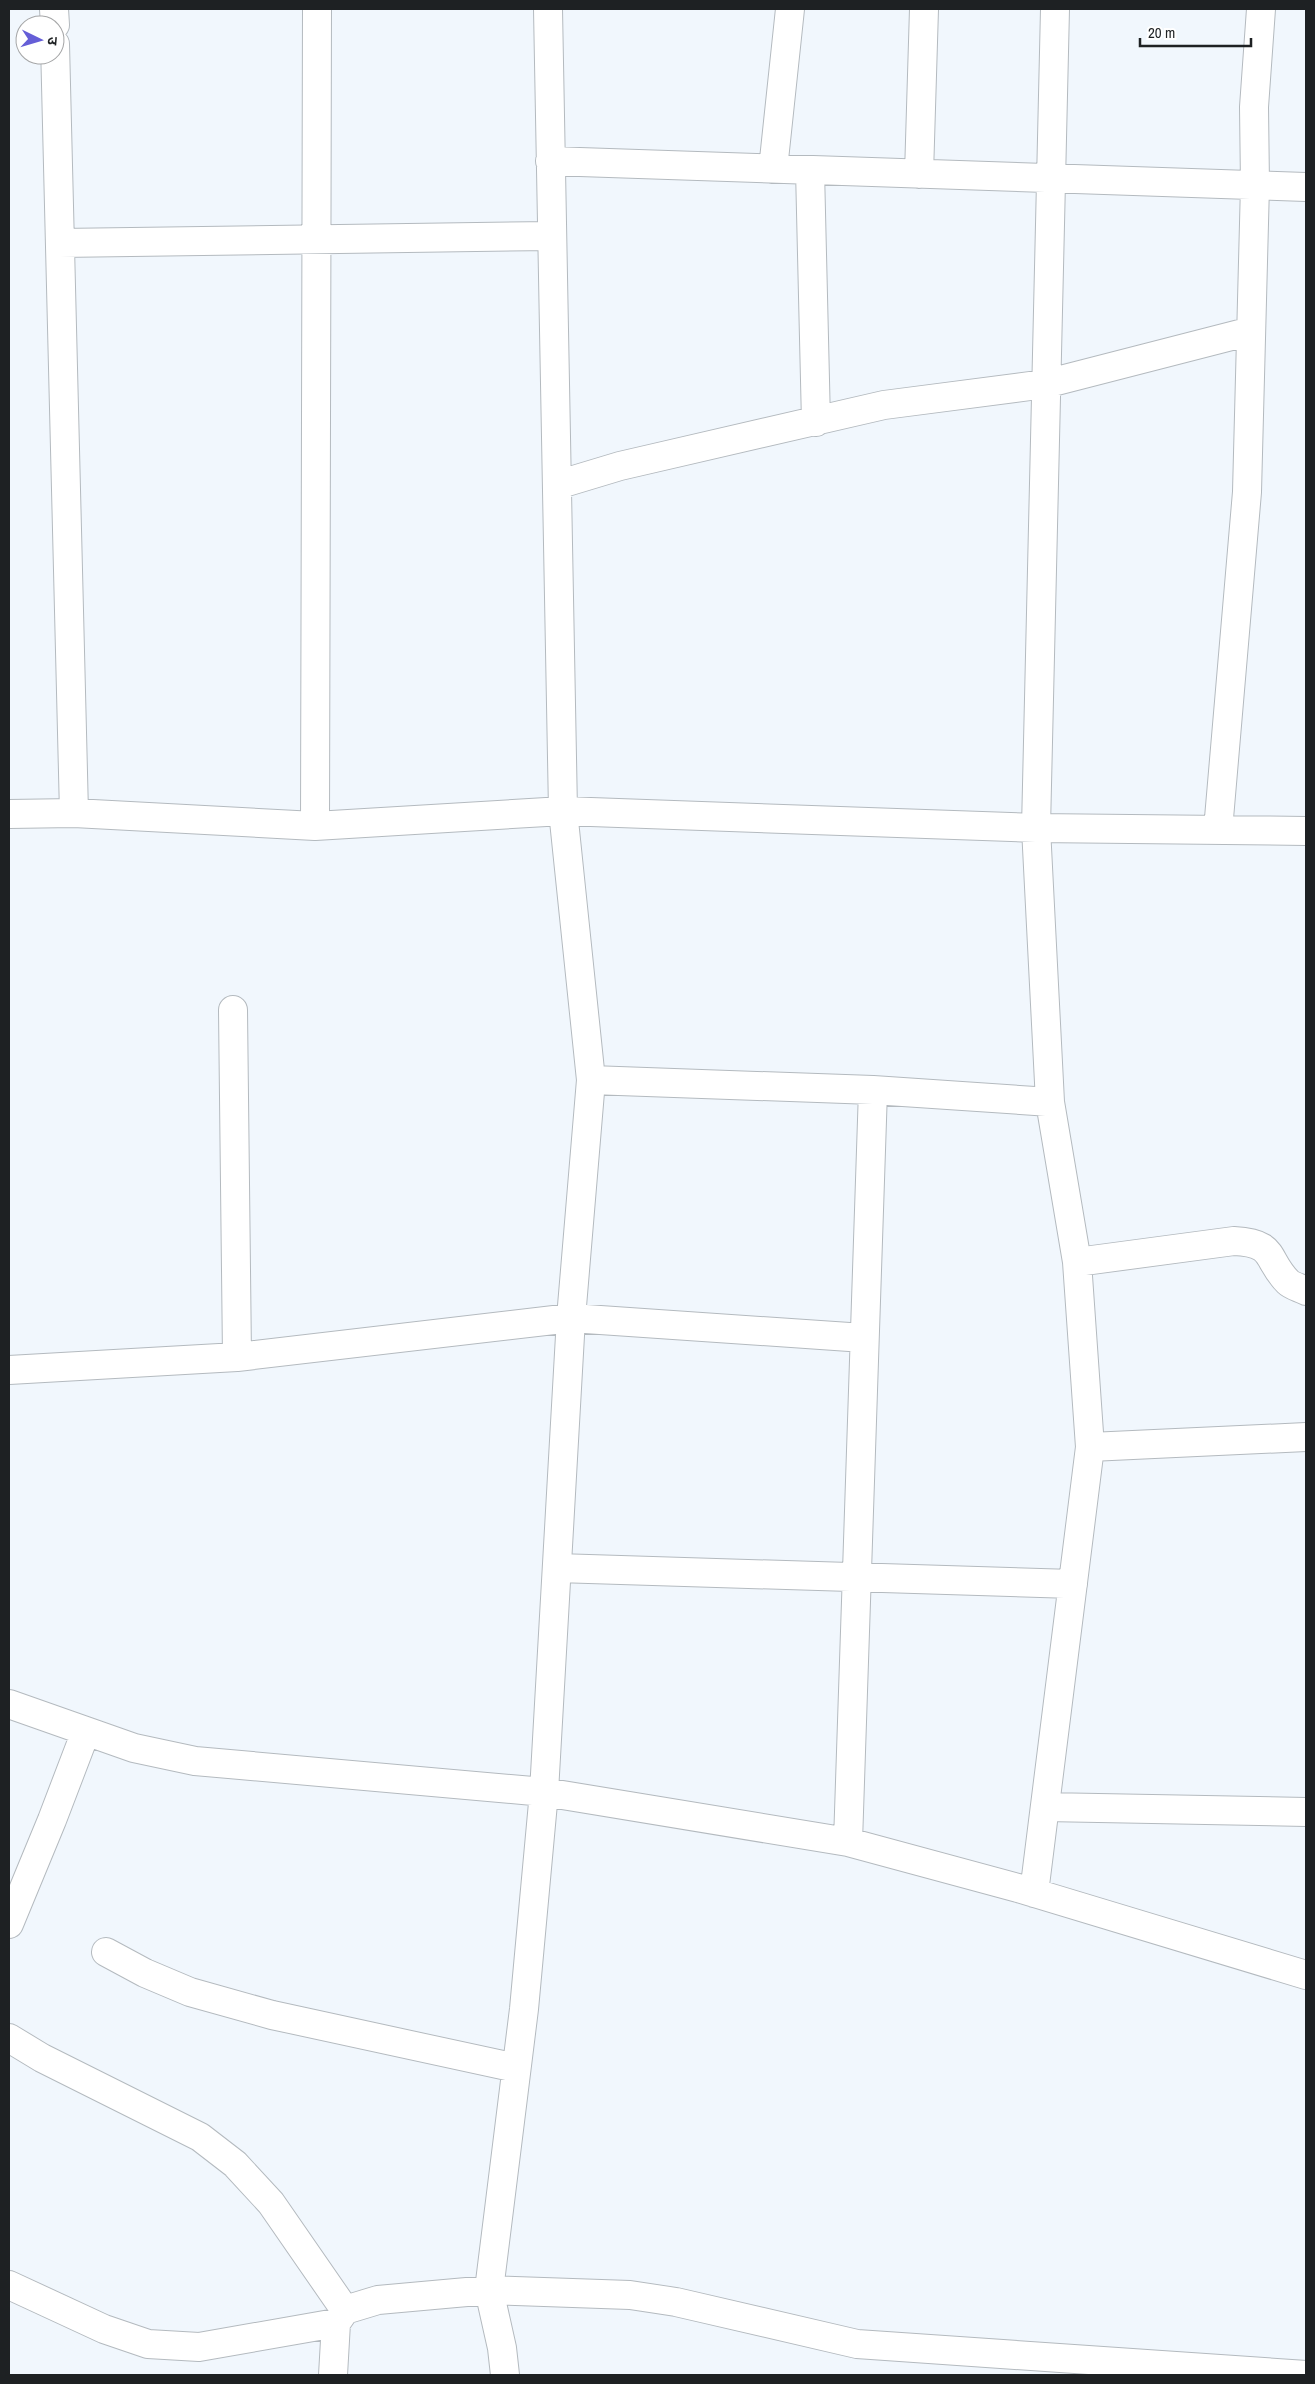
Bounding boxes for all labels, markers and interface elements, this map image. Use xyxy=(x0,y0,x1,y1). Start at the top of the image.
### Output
north arrow xyxy=(15,15,65,65)
scale bar xyxy=(1140,15,1251,47)
text: 20 m xyxy=(1148,22,1175,43)
text: उ xyxy=(44,36,62,47)

